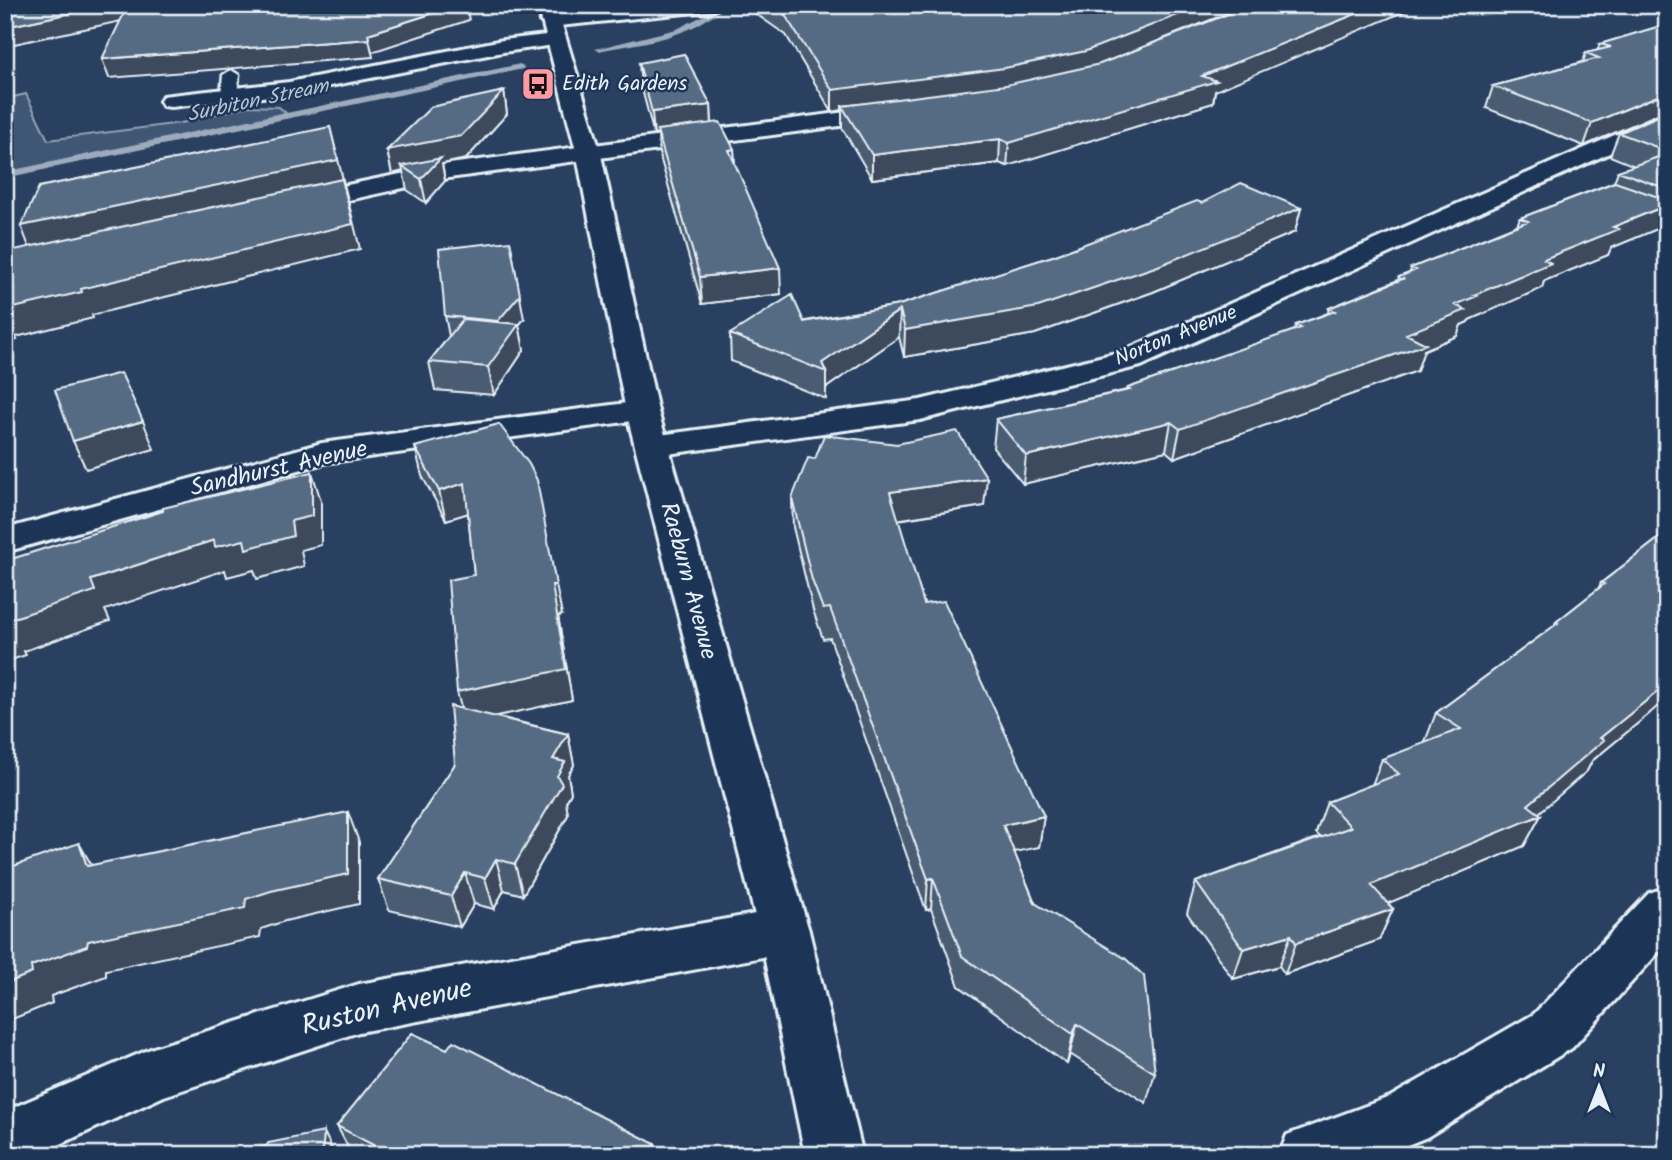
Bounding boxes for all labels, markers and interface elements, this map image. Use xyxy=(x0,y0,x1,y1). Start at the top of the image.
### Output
bus stop icon: Edith Gardens xyxy=(519,65,557,103)
place label: Edith Gardens xyxy=(562,68,687,101)
water label: Surbiton Stream xyxy=(184,69,334,132)
street label: Norton Avenue xyxy=(1110,296,1243,376)
street label: Sandhurst Avenue xyxy=(186,430,372,508)
street label: Raeburn Avenue xyxy=(648,498,728,664)
street label: Ruston Avenue xyxy=(297,966,477,1049)
north arrow xyxy=(1564,1052,1634,1122)
text: N xyxy=(1593,1057,1605,1087)

